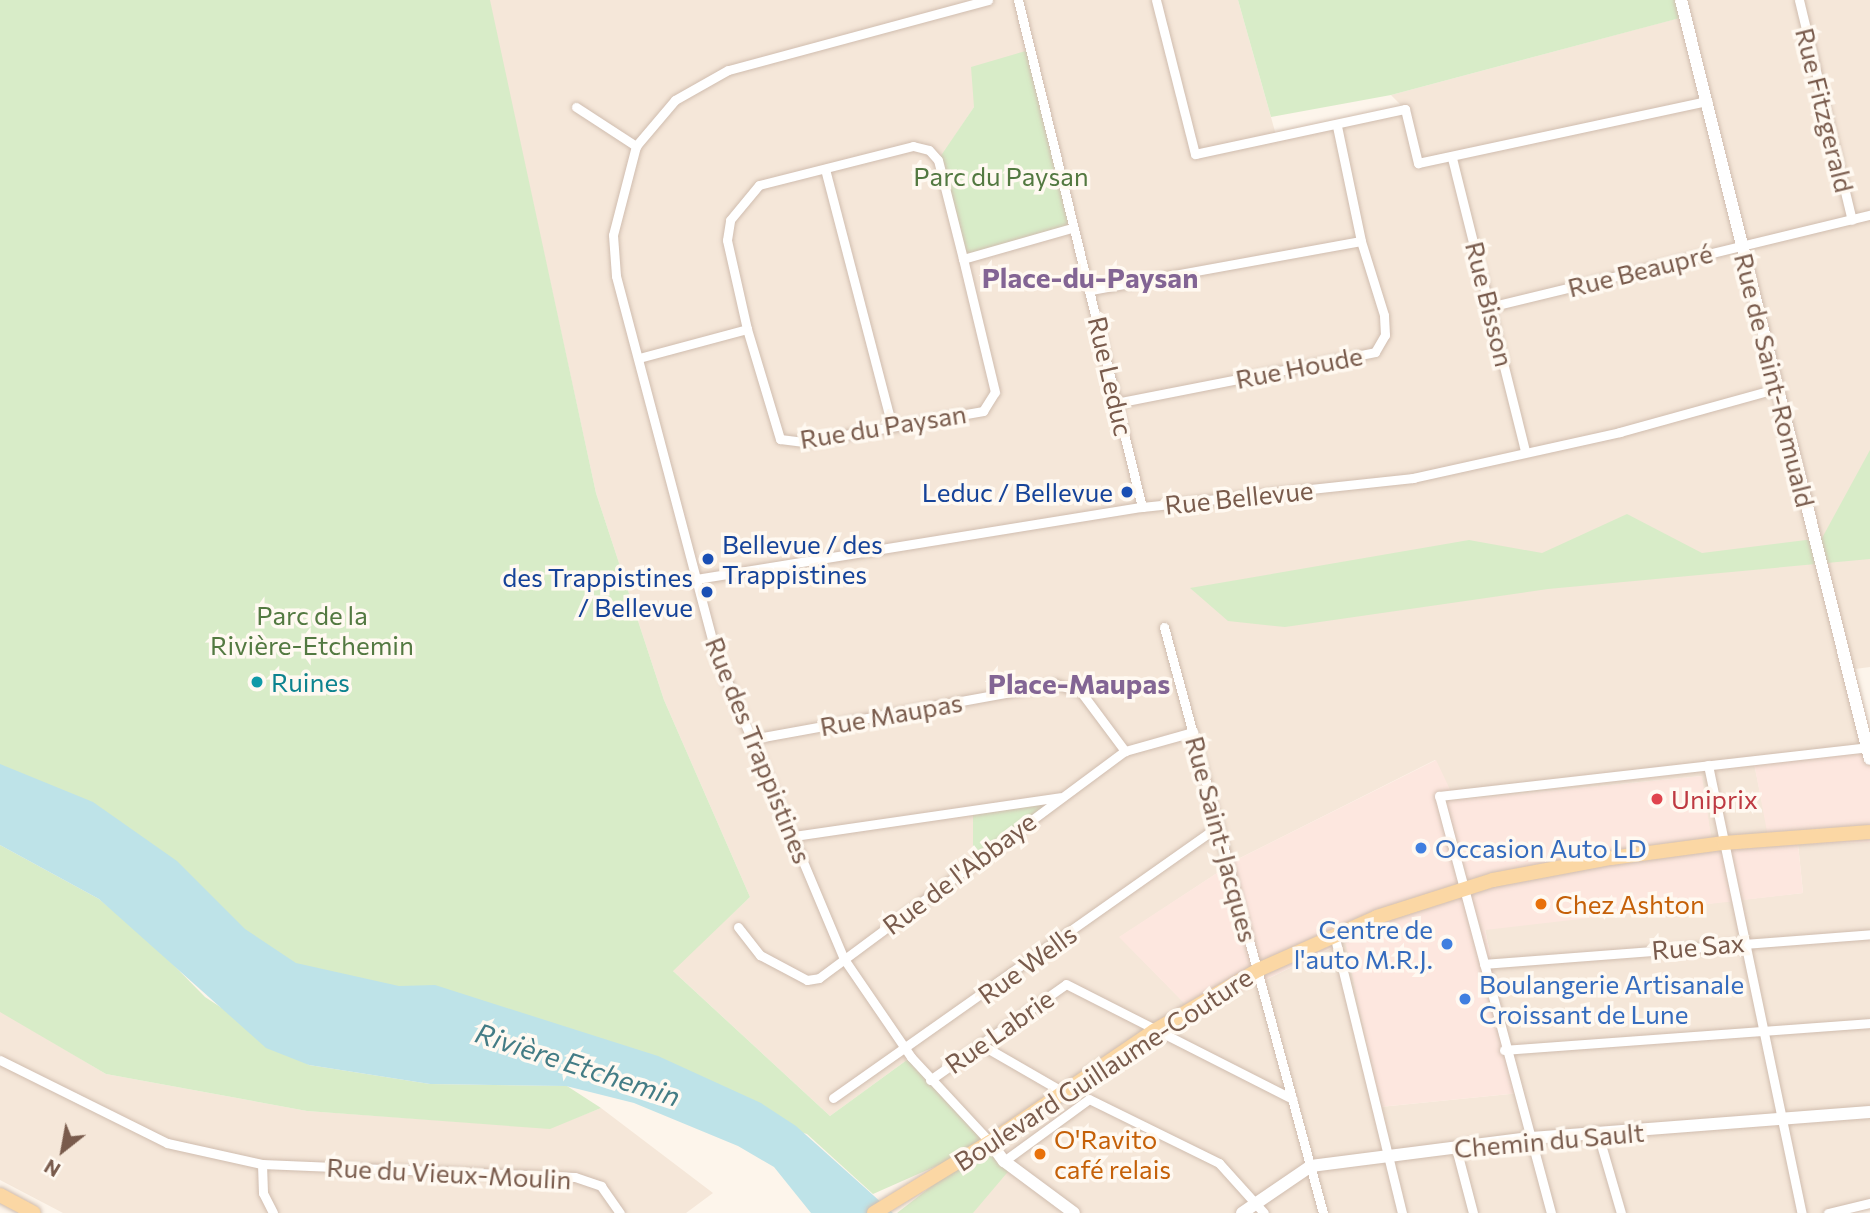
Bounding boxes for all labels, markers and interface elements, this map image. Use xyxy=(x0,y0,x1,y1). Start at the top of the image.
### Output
street label: Rue Fitzgerald xyxy=(1789,24,1861,196)
park label: Parc du Paysan xyxy=(913,160,1089,192)
street label: Rue Beaupré xyxy=(1564,237,1716,303)
street label: Rue Bisson xyxy=(1459,238,1521,370)
street label: Rue de Saint-Romuald xyxy=(1728,250,1822,510)
district label: Place-du-Paysan xyxy=(982,260,1198,294)
street label: Rue Leduc xyxy=(1082,313,1140,439)
street label: Rue Houde xyxy=(1233,339,1365,395)
street label: Rue du Paysan xyxy=(797,397,969,455)
street label: Rue Bellevue xyxy=(1163,474,1315,520)
place label: Leduc / Bellevue xyxy=(922,476,1113,508)
marker: Leduc / Bellevue xyxy=(1119,484,1135,500)
place label: Bellevue / des Trappistines xyxy=(722,528,883,590)
marker: Bellevue / des Trappistines xyxy=(700,551,716,567)
place label: des Trappistines / Bellevue xyxy=(502,561,693,622)
marker: des Trappistines / Bellevue xyxy=(699,584,715,600)
park label: Parc de la Rivière-Etchemin xyxy=(210,599,414,660)
street label: Rue des Trappistines xyxy=(699,632,819,868)
place label: Ruines xyxy=(271,666,350,698)
district label: Place-Maupas xyxy=(988,666,1170,700)
marker: Ruines xyxy=(249,674,265,690)
street label: Rue Maupas xyxy=(817,686,965,742)
street label: Rue Saint-Jacques xyxy=(1180,733,1264,945)
place label: Uniprix xyxy=(1671,783,1758,815)
marker: Uniprix xyxy=(1649,791,1665,807)
street label: Rue de l'Abbaye xyxy=(876,805,1042,941)
place label: Occasion Auto LD xyxy=(1435,832,1647,864)
marker: Occasion Auto LD xyxy=(1413,840,1429,856)
place label: Chez Ashton xyxy=(1555,888,1705,920)
marker: Chez Ashton xyxy=(1533,896,1549,912)
place label: Centre de l'auto M.R.J. xyxy=(1294,913,1433,974)
street label: Rue Wells xyxy=(972,918,1082,1010)
street label: Rue Sax xyxy=(1650,926,1746,966)
marker: Centre de l'auto M.R.J. xyxy=(1439,936,1455,952)
street label: Boulevard Guillaume-Couture xyxy=(948,961,1258,1177)
place label: Boulangerie Artisanale Croissant de Lune xyxy=(1479,968,1744,1030)
street label: Rue Labrie xyxy=(939,982,1059,1080)
marker: Boulangerie Artisanale Croissant de Lune xyxy=(1457,991,1473,1007)
water label: Rivière Etchemin xyxy=(471,1015,685,1113)
north arrow xyxy=(28,1115,98,1185)
street label: Chemin du Sault xyxy=(1453,1116,1645,1164)
place label: O'Ravito café relais xyxy=(1054,1123,1171,1184)
marker: O'Ravito café relais xyxy=(1032,1146,1048,1162)
street label: Rue du Vieux-Moulin xyxy=(326,1151,572,1195)
text: N xyxy=(40,1155,64,1182)

